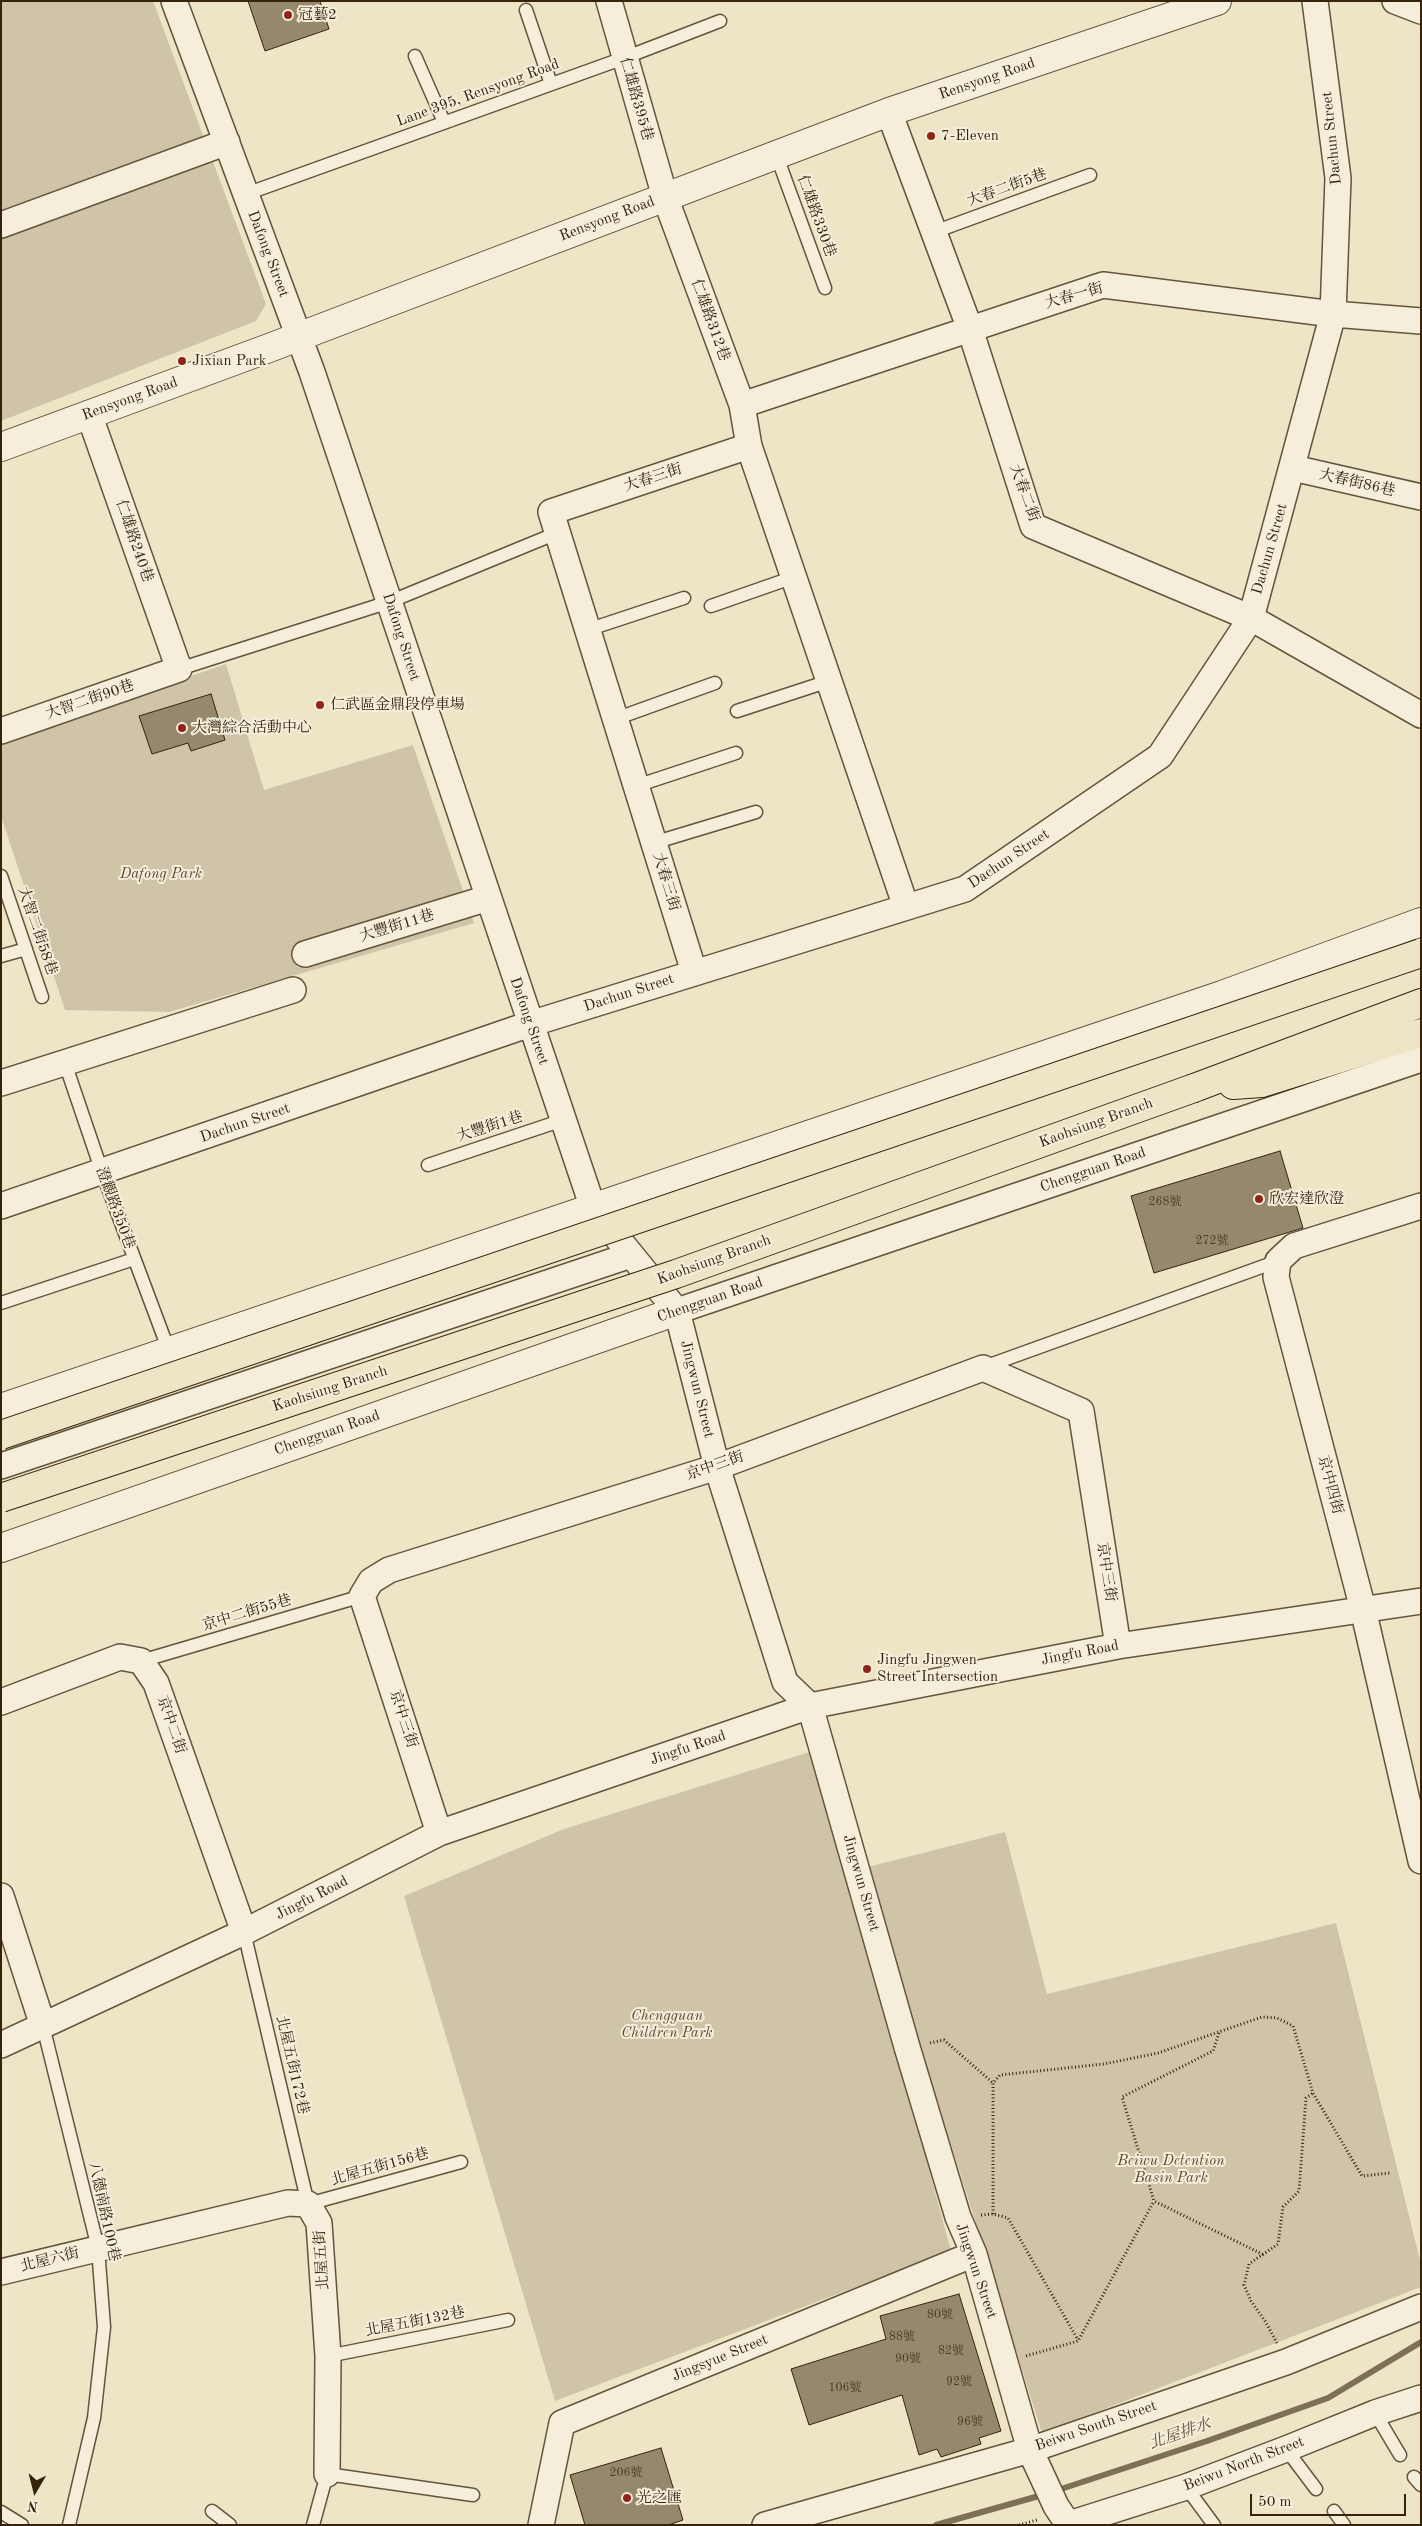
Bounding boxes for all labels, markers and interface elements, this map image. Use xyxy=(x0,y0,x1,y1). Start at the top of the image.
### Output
place label: 冠藝2 xyxy=(298,6,337,24)
marker: 冠藝2 xyxy=(282,9,294,21)
street label: Rensyong Road xyxy=(936,54,1038,104)
street label: Lane 395, Rensyong Road xyxy=(394,55,562,131)
street label: 仁雄路395巷 xyxy=(615,55,657,143)
street label: Dachun Street xyxy=(1318,90,1346,186)
place label: 7-Eleven xyxy=(941,127,999,145)
marker: 7-Eleven xyxy=(925,130,937,142)
street label: 大春二街5巷 xyxy=(965,165,1049,211)
street label: 仁雄路330巷 xyxy=(793,172,839,260)
street label: Rensyong Road xyxy=(557,193,657,245)
street label: Dafong Street xyxy=(243,208,293,300)
street label: 仁雄路312巷 xyxy=(687,276,733,364)
street label: 大春一街 xyxy=(1043,279,1105,313)
place label: Jixian Park xyxy=(192,352,267,370)
marker: Jixian Park xyxy=(176,355,188,367)
street label: Rensyong Road xyxy=(80,373,180,425)
street label: 大春三街 xyxy=(622,460,684,496)
street label: 大春二街 xyxy=(1005,462,1043,524)
street label: 大春街86巷 xyxy=(1317,466,1397,500)
street label: 仁雄路240巷 xyxy=(111,497,157,585)
street label: Dachun Street xyxy=(1248,501,1292,597)
street label: Dafong Street xyxy=(378,591,424,683)
street label: 大智二街90巷 xyxy=(43,676,137,724)
place label: 仁武區金鼎段停車場 xyxy=(330,696,465,714)
marker: 仁武區金鼎段停車場 xyxy=(314,699,326,711)
place label: 大灣綜合活動中心 xyxy=(192,719,312,737)
marker: 大灣綜合活動中心 xyxy=(176,722,188,734)
street label: Dachun Street xyxy=(965,825,1053,893)
street label: 大春三街 xyxy=(649,851,683,913)
park label: Dafong Park xyxy=(120,865,202,883)
street label: 大智二街58巷 xyxy=(13,884,61,978)
street label: 大豐街11巷 xyxy=(357,906,437,946)
street label: Dachun Street xyxy=(582,970,676,1016)
street label: Dafong Street xyxy=(506,975,552,1067)
street label: Kaohsiung Branch xyxy=(1037,1094,1155,1152)
street label: Dachun Street xyxy=(198,1099,292,1147)
street label: 大豐街1巷 xyxy=(455,1108,525,1146)
street label: Chengguan Road xyxy=(1038,1143,1148,1197)
street label: 澄觀路350巷 xyxy=(92,1164,138,1252)
place label: 欣宏達欣澄 xyxy=(1269,1190,1344,1208)
marker: 欣宏達欣澄 xyxy=(1253,1193,1265,1205)
house number: 268號 xyxy=(1149,1195,1181,1209)
street label: Kaohsiung Branch xyxy=(655,1231,773,1289)
house number: 272號 xyxy=(1196,1234,1228,1248)
street label: Chengguan Road xyxy=(655,1273,765,1327)
street label: Jingwun Street xyxy=(676,1338,718,1440)
street label: Kaohsiung Branch xyxy=(270,1362,390,1416)
street label: Chengguan Road xyxy=(272,1406,382,1460)
street label: 京中三街 xyxy=(684,1448,746,1484)
street label: 京中四街 xyxy=(1314,1454,1346,1516)
street label: 京中三街 xyxy=(1092,1541,1120,1603)
street label: 京中二街55巷 xyxy=(200,1591,294,1635)
street label: Jingfu Road xyxy=(1040,1637,1120,1669)
place label: Jingfu Jingwen Street Intersection xyxy=(877,1651,998,1686)
marker: Jingfu Jingwen Street Intersection xyxy=(861,1663,873,1675)
street label: 京中三街 xyxy=(385,1688,421,1750)
street label: 京中二街 xyxy=(153,1694,189,1756)
street label: Jingfu Road xyxy=(648,1727,728,1769)
street label: Jingwun Street xyxy=(839,1832,883,1934)
street label: Jingfu Road xyxy=(273,1872,351,1924)
park label: Chengguan Children Park xyxy=(621,2007,713,2042)
street label: 北屋五街172巷 xyxy=(272,2014,312,2116)
street label: 北屋五街156巷 xyxy=(329,2144,431,2190)
park label: Beiwu Detention Basin Park xyxy=(1117,2152,1225,2187)
street label: 八德南路100巷 xyxy=(85,2161,123,2263)
street label: Jingwun Street xyxy=(951,2221,1001,2321)
street label: 北屋五街 xyxy=(311,2229,333,2291)
street label: 北屋六街 xyxy=(19,2244,81,2276)
street label: 北屋五街132巷 xyxy=(364,2304,466,2340)
house number: 80號 xyxy=(927,2308,953,2322)
house number: 88號 xyxy=(889,2330,915,2344)
street label: Jingsyue Street xyxy=(669,2331,771,2385)
house number: 82號 xyxy=(938,2344,964,2358)
house number: 90號 xyxy=(895,2352,921,2366)
house number: 92號 xyxy=(946,2375,972,2389)
house number: 106號 xyxy=(829,2381,861,2395)
street label: Beiwu South Street xyxy=(1033,2397,1159,2455)
house number: 96號 xyxy=(957,2415,983,2429)
water label: 北屋排水 xyxy=(1147,2415,1213,2453)
street label: Beiwu North Street xyxy=(1181,2433,1307,2495)
north arrow xyxy=(10,2466,60,2516)
house number: 206號 xyxy=(610,2466,642,2480)
scale bar xyxy=(1252,2484,1408,2516)
place label: 光之匯 xyxy=(637,2489,682,2507)
marker: 光之匯 xyxy=(621,2492,633,2504)
text: 50 m xyxy=(1258,2495,1292,2510)
text: N xyxy=(27,2498,39,2514)

